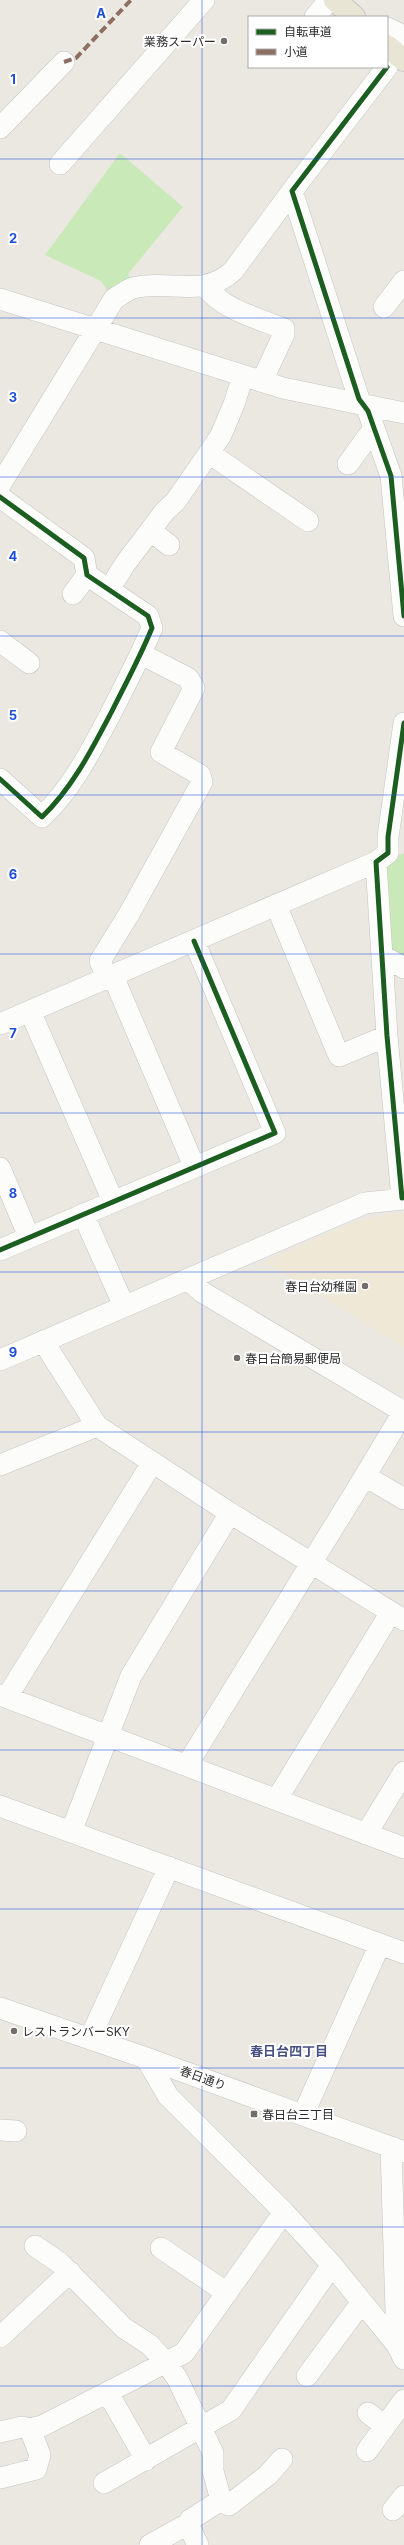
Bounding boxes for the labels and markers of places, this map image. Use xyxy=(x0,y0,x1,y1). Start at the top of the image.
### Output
place label: 業務スーパー xyxy=(144,34,216,49)
marker: 業務スーパー xyxy=(219,36,229,46)
place label: 春日台幼稚園 xyxy=(285,1279,357,1294)
marker: 春日台幼稚園 xyxy=(360,1281,370,1291)
place label: 春日台簡易郵便局 xyxy=(245,1351,341,1366)
marker: 春日台簡易郵便局 xyxy=(232,1353,242,1363)
place label: レストランバーSKY xyxy=(22,2024,130,2039)
marker: レストランバーSKY xyxy=(9,2026,19,2036)
place label: 春日台三丁目 xyxy=(262,2107,334,2122)
marker: 春日台三丁目 xyxy=(249,2109,259,2119)

